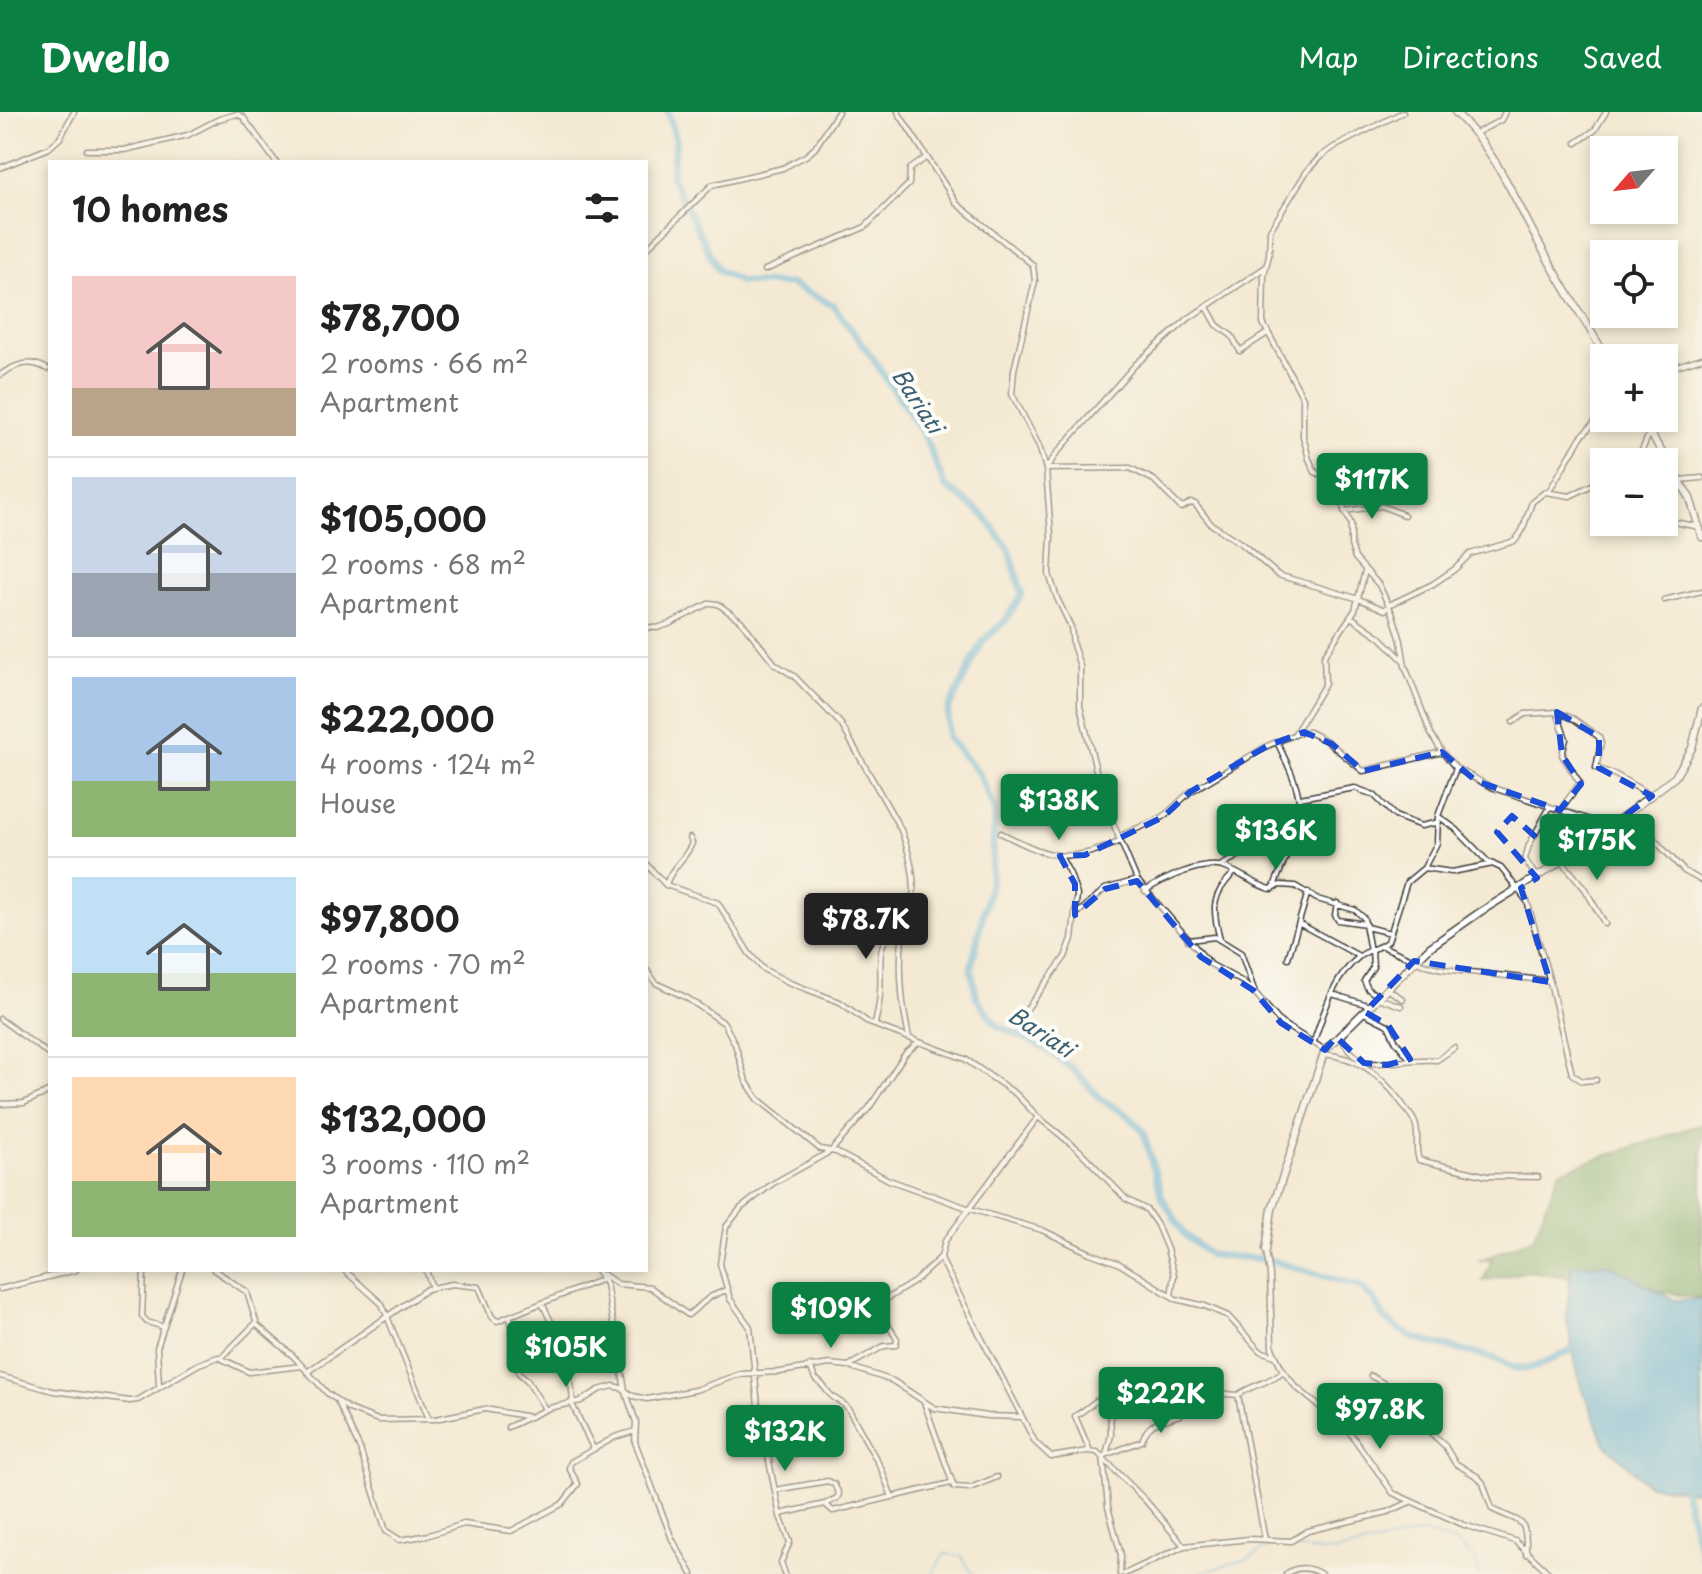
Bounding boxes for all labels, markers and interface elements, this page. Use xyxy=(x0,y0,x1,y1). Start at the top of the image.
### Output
text: Dwello xyxy=(40,28,170,85)
text: Map xyxy=(1299,35,1358,78)
text: Directions xyxy=(1402,35,1539,78)
text: Saved xyxy=(1583,35,1662,78)
north arrow xyxy=(1590,136,1678,224)
map controls xyxy=(1590,136,1678,536)
text: 10 homes xyxy=(72,182,228,234)
icon: filters xyxy=(580,186,624,230)
button: locate xyxy=(1590,240,1678,328)
text: $78,700 xyxy=(320,291,460,343)
icon: home xyxy=(136,308,232,404)
text: 2 rooms · 66 m² xyxy=(320,343,529,382)
button: + xyxy=(1590,344,1678,432)
water label: Bariati xyxy=(885,361,954,442)
text: Apartment xyxy=(320,382,459,421)
button: − xyxy=(1590,448,1678,536)
pin: $117K xyxy=(1316,453,1428,521)
text: $117K xyxy=(1335,459,1409,498)
text: $105,000 xyxy=(320,492,487,544)
icon: home xyxy=(136,509,232,605)
text: 2 rooms · 68 m² xyxy=(320,544,526,583)
text: Apartment xyxy=(320,583,459,622)
text: $222,000 xyxy=(320,692,494,744)
icon: home xyxy=(136,709,232,805)
text: 4 rooms · 124 m² xyxy=(320,744,536,783)
pin: $138K xyxy=(1003,774,1115,842)
text: $138K xyxy=(1019,780,1099,819)
text: House xyxy=(320,783,396,822)
pin: $136K xyxy=(1220,804,1332,872)
text: $136K xyxy=(1235,810,1317,849)
pin: $175K xyxy=(1541,814,1653,882)
text: $175K xyxy=(1558,820,1636,859)
text: $97,800 xyxy=(320,892,460,944)
pin: $78.7K xyxy=(801,893,931,961)
text: $78.7K xyxy=(822,899,910,938)
icon: home xyxy=(136,909,232,1005)
text: 2 rooms · 70 m² xyxy=(320,944,526,983)
text: Apartment xyxy=(320,983,459,1022)
water label: Bariati xyxy=(1003,997,1084,1066)
text: $132,000 xyxy=(320,1092,486,1144)
icon: home xyxy=(136,1109,232,1205)
text: 3 rooms · 110 m² xyxy=(320,1144,530,1183)
text: Apartment xyxy=(320,1183,459,1222)
pin: $109K xyxy=(775,1282,887,1350)
text: $109K xyxy=(790,1288,872,1327)
pin: $105K xyxy=(510,1321,622,1389)
text: $105K xyxy=(525,1327,607,1366)
pin: $222K xyxy=(1105,1367,1217,1435)
text: $222K xyxy=(1117,1373,1205,1412)
pin: $97.8K xyxy=(1315,1383,1445,1451)
text: $97.8K xyxy=(1335,1389,1425,1428)
pin: $132K xyxy=(729,1405,841,1473)
text: $132K xyxy=(744,1411,826,1450)

